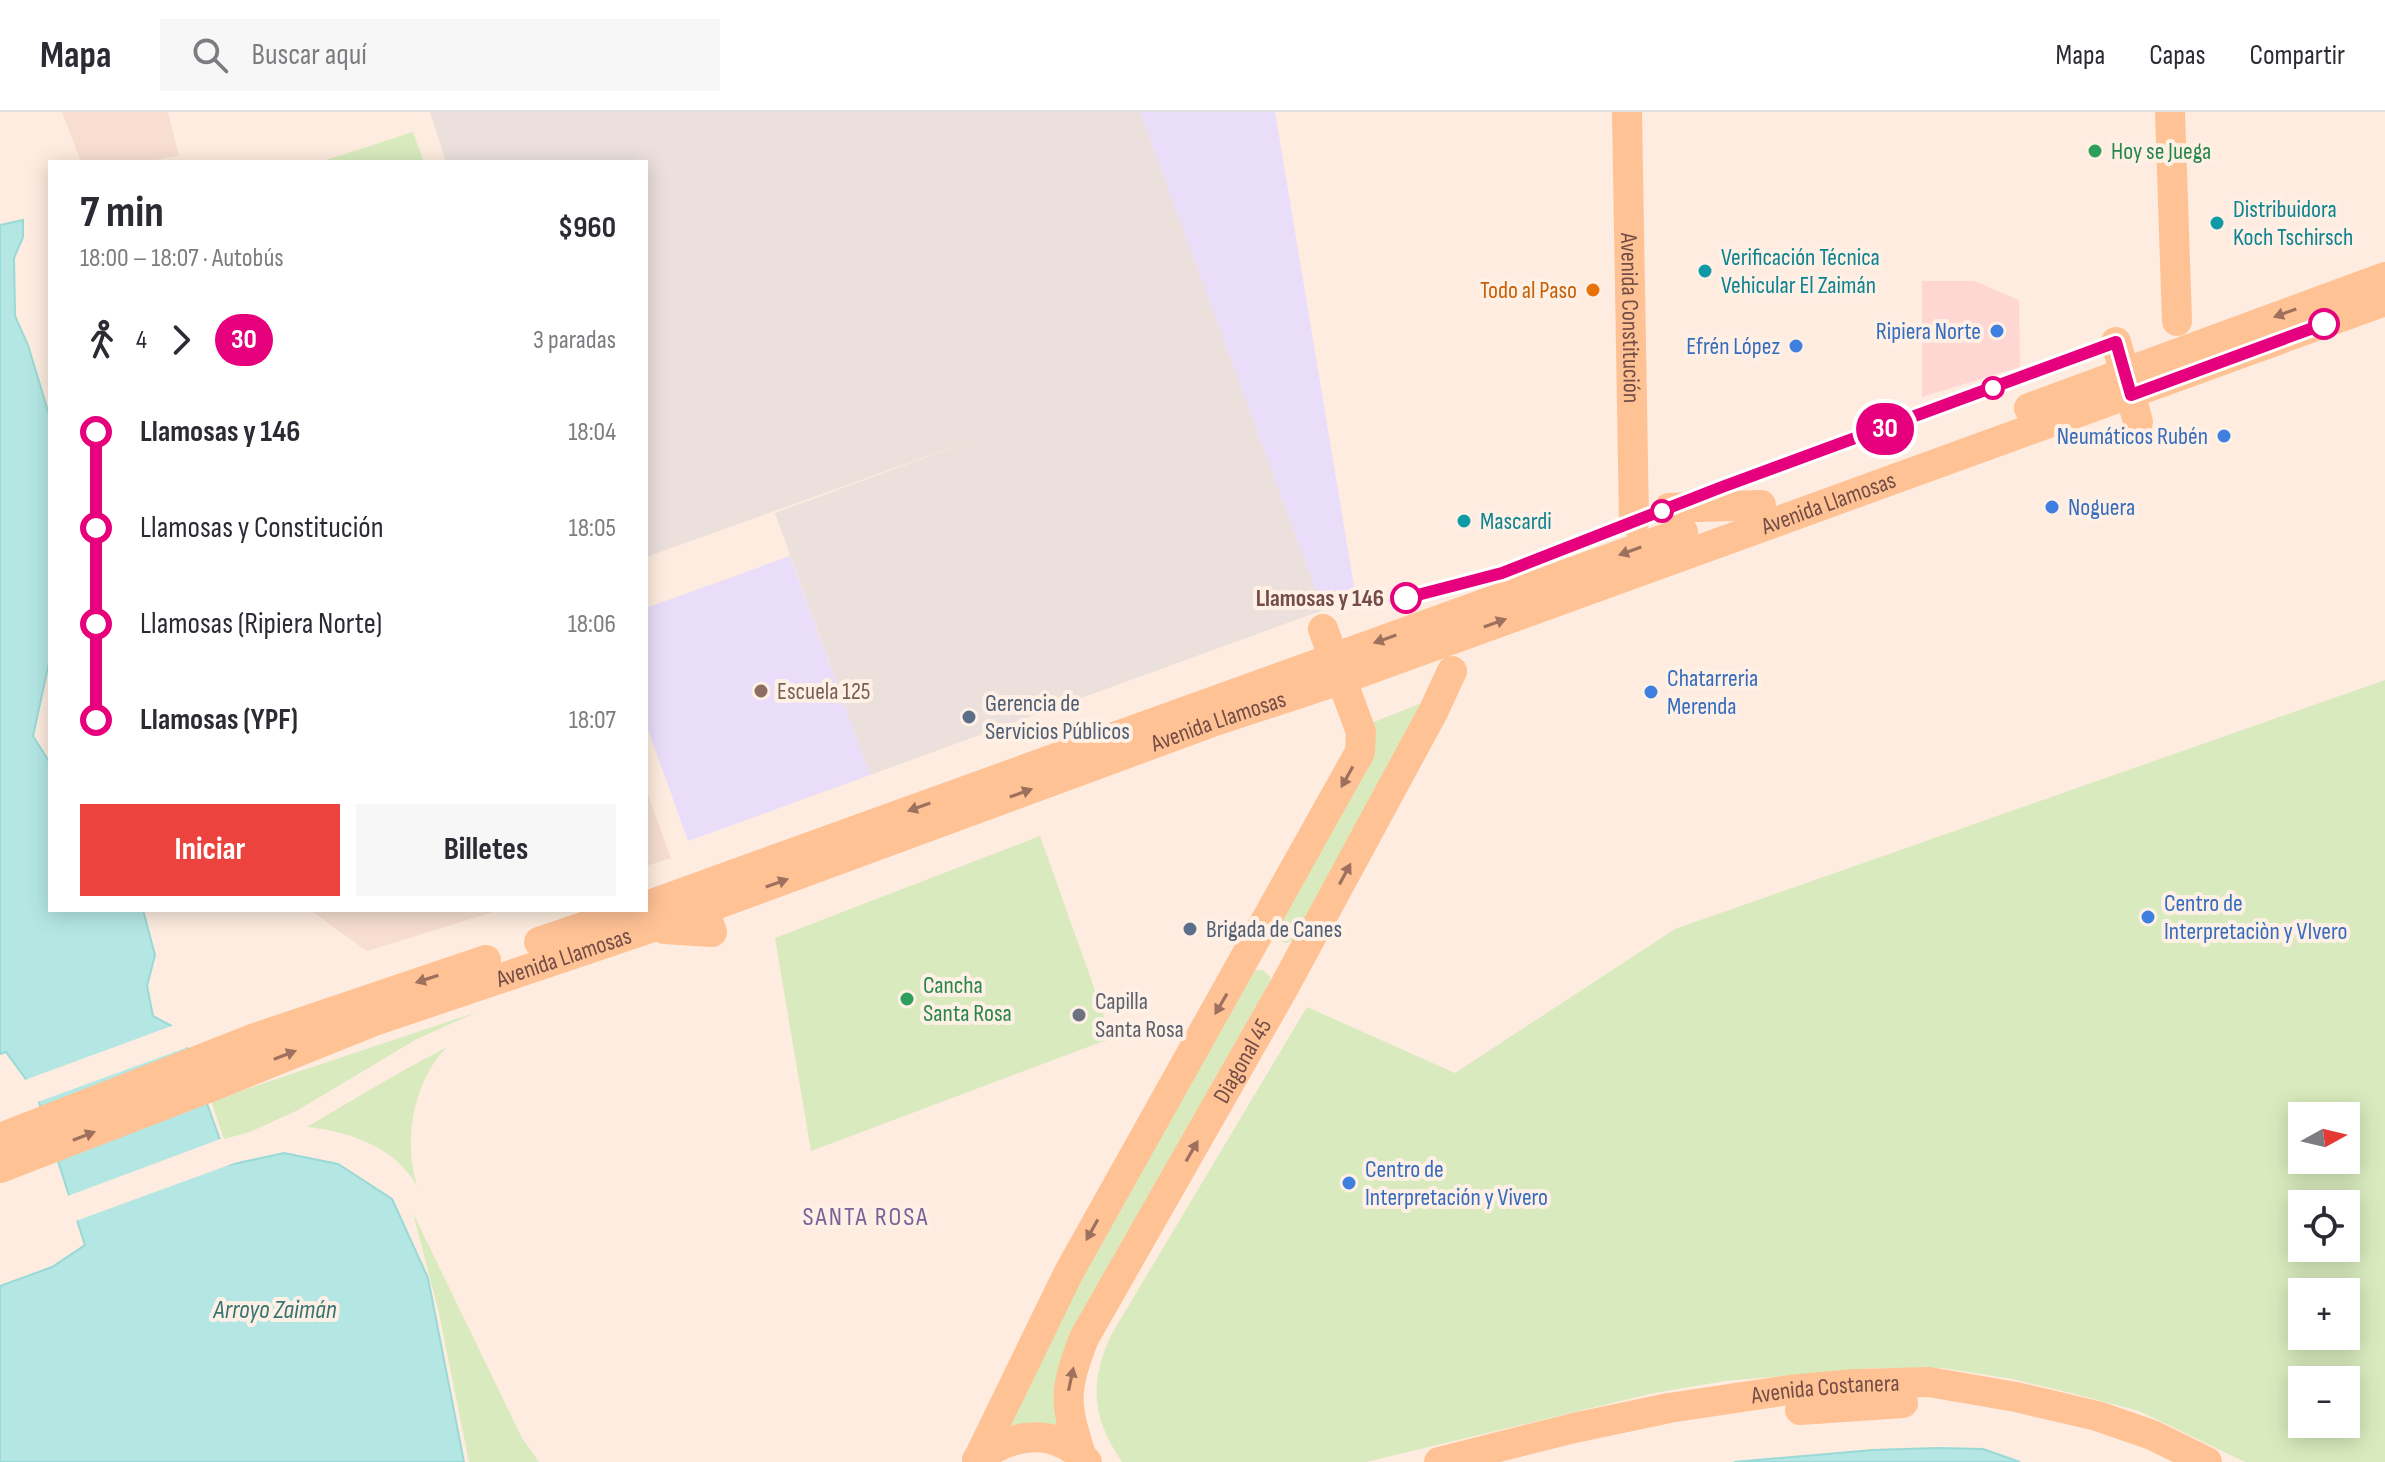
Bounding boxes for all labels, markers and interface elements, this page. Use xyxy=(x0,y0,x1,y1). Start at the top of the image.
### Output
search box xyxy=(160,19,720,91)
text: Mapa xyxy=(40,33,112,78)
icon: search xyxy=(188,33,232,77)
text: Buscar aquí xyxy=(252,37,367,73)
text: Mapa xyxy=(2056,39,2105,72)
text: Capas xyxy=(2149,39,2206,72)
text: Compartir xyxy=(2250,39,2345,72)
place label: Hoy se Juega xyxy=(2111,137,2211,166)
marker: Hoy se Juega xyxy=(2086,142,2104,160)
text: 7 min xyxy=(80,186,164,239)
place label: Distribuidora Koch Tschirsch xyxy=(2233,195,2353,252)
text: $960 xyxy=(558,210,616,246)
marker: Distribuidora Koch Tschirsch xyxy=(2208,214,2226,232)
street label: Avenida Constitución xyxy=(1615,232,1646,403)
text: 18:00 – 18:07 · Autobús xyxy=(80,243,284,274)
place label: Verificación Técnica Vehicular El Zaimán xyxy=(1721,243,1880,300)
marker: Verificación Técnica Vehicular El Zaimán xyxy=(1696,262,1714,280)
place label: Todo al Paso xyxy=(1480,276,1577,305)
marker: Todo al Paso xyxy=(1584,281,1602,299)
one-way arrow xyxy=(2273,307,2297,320)
unlabelled marker xyxy=(2309,309,2339,339)
place label: Ripiera Norte xyxy=(1876,317,1981,346)
icon: walk xyxy=(80,318,124,362)
icon: forward xyxy=(159,318,203,362)
marker: Ripiera Norte xyxy=(1988,322,2006,340)
text: 30 xyxy=(231,323,257,356)
text: 4 xyxy=(136,325,147,356)
text: 3 paradas xyxy=(533,325,616,356)
place label: Efrén López xyxy=(1686,332,1780,361)
marker: Efrén López xyxy=(1787,337,1805,355)
unlabelled marker xyxy=(1982,377,2004,399)
line badge: 30 xyxy=(1849,403,1921,455)
text: 30 xyxy=(1872,412,1898,445)
text: Llamosas y 146 xyxy=(140,414,300,450)
text: 18:04 xyxy=(568,417,616,448)
place label: Neumáticos Rubén xyxy=(2057,422,2208,451)
marker: Neumáticos Rubén xyxy=(2215,427,2233,445)
street label: Avenida Llamosas xyxy=(1756,465,1900,541)
place label: Noguera xyxy=(2068,493,2135,522)
marker: Noguera xyxy=(2043,498,2061,516)
unlabelled marker xyxy=(1651,500,1673,522)
place label: Mascardi xyxy=(1480,507,1552,536)
text: Llamosas y Constitución xyxy=(140,510,384,546)
marker: Mascardi xyxy=(1455,512,1473,530)
text: 18:05 xyxy=(569,513,616,544)
one-way arrow xyxy=(1618,546,1642,558)
marker: Llamosas y 146 xyxy=(1391,583,1421,613)
place label: Llamosas y 146 xyxy=(1256,584,1384,613)
text: Llamosas (Ripiera Norte) xyxy=(140,606,382,642)
text: 18:06 xyxy=(568,609,616,640)
one-way arrow xyxy=(1483,616,1507,629)
one-way arrow xyxy=(1373,633,1397,645)
place label: Chatarreria Merenda xyxy=(1667,664,1758,721)
place label: Escuela 125 xyxy=(777,677,870,706)
marker: Escuela 125 xyxy=(752,682,770,700)
marker: Chatarreria Merenda xyxy=(1642,683,1660,701)
street label: Avenida Llamosas xyxy=(1146,684,1289,758)
place label: Gerencia de Servicios Públicos xyxy=(985,689,1130,746)
text: Llamosas (YPF) xyxy=(140,702,298,738)
text: 18:07 xyxy=(569,705,616,736)
marker: Gerencia de Servicios Públicos xyxy=(960,708,978,726)
one-way arrow xyxy=(1340,765,1354,788)
one-way arrow xyxy=(1009,786,1033,799)
one-way arrow xyxy=(907,801,931,813)
button: Iniciar xyxy=(80,804,340,896)
button: Billetes xyxy=(356,804,616,896)
one-way arrow xyxy=(1339,863,1352,886)
one-way arrow xyxy=(765,876,789,888)
place label: Centro de Interpretaciòn y VIvero xyxy=(2164,889,2347,946)
marker: Centro de Interpretaciòn y VIvero xyxy=(2139,908,2157,926)
place label: Brigada de Canes xyxy=(1206,915,1342,944)
marker: Brigada de Canes xyxy=(1181,920,1199,938)
street label: Avenida Llamosas xyxy=(491,921,635,994)
place label: Cancha Santa Rosa xyxy=(923,971,1012,1028)
one-way arrow xyxy=(415,974,439,986)
place label: Capilla Santa Rosa xyxy=(1095,987,1184,1044)
marker: Cancha Santa Rosa xyxy=(898,990,916,1008)
one-way arrow xyxy=(1214,993,1228,1015)
marker: Capilla Santa Rosa xyxy=(1070,1006,1088,1024)
street label: Diagonal 45 xyxy=(1207,1013,1278,1108)
one-way arrow xyxy=(273,1048,297,1061)
north arrow xyxy=(2288,1102,2360,1174)
map controls xyxy=(2288,1102,2360,1438)
one-way arrow xyxy=(72,1129,96,1142)
one-way arrow xyxy=(1185,1139,1199,1162)
place label: Centro de Interpretación y Vivero xyxy=(1365,1155,1548,1212)
marker: Centro de Interpretación y Vivero xyxy=(1340,1174,1358,1192)
button: locate xyxy=(2288,1190,2360,1262)
district label: SANTA ROSA xyxy=(802,1202,930,1233)
one-way arrow xyxy=(1086,1219,1100,1241)
button: + xyxy=(2288,1278,2360,1350)
water label: Arroyo Zaimán xyxy=(212,1295,337,1326)
button: − xyxy=(2288,1366,2360,1438)
one-way arrow xyxy=(1065,1367,1077,1392)
street label: Avenida Costanera xyxy=(1748,1368,1900,1410)

